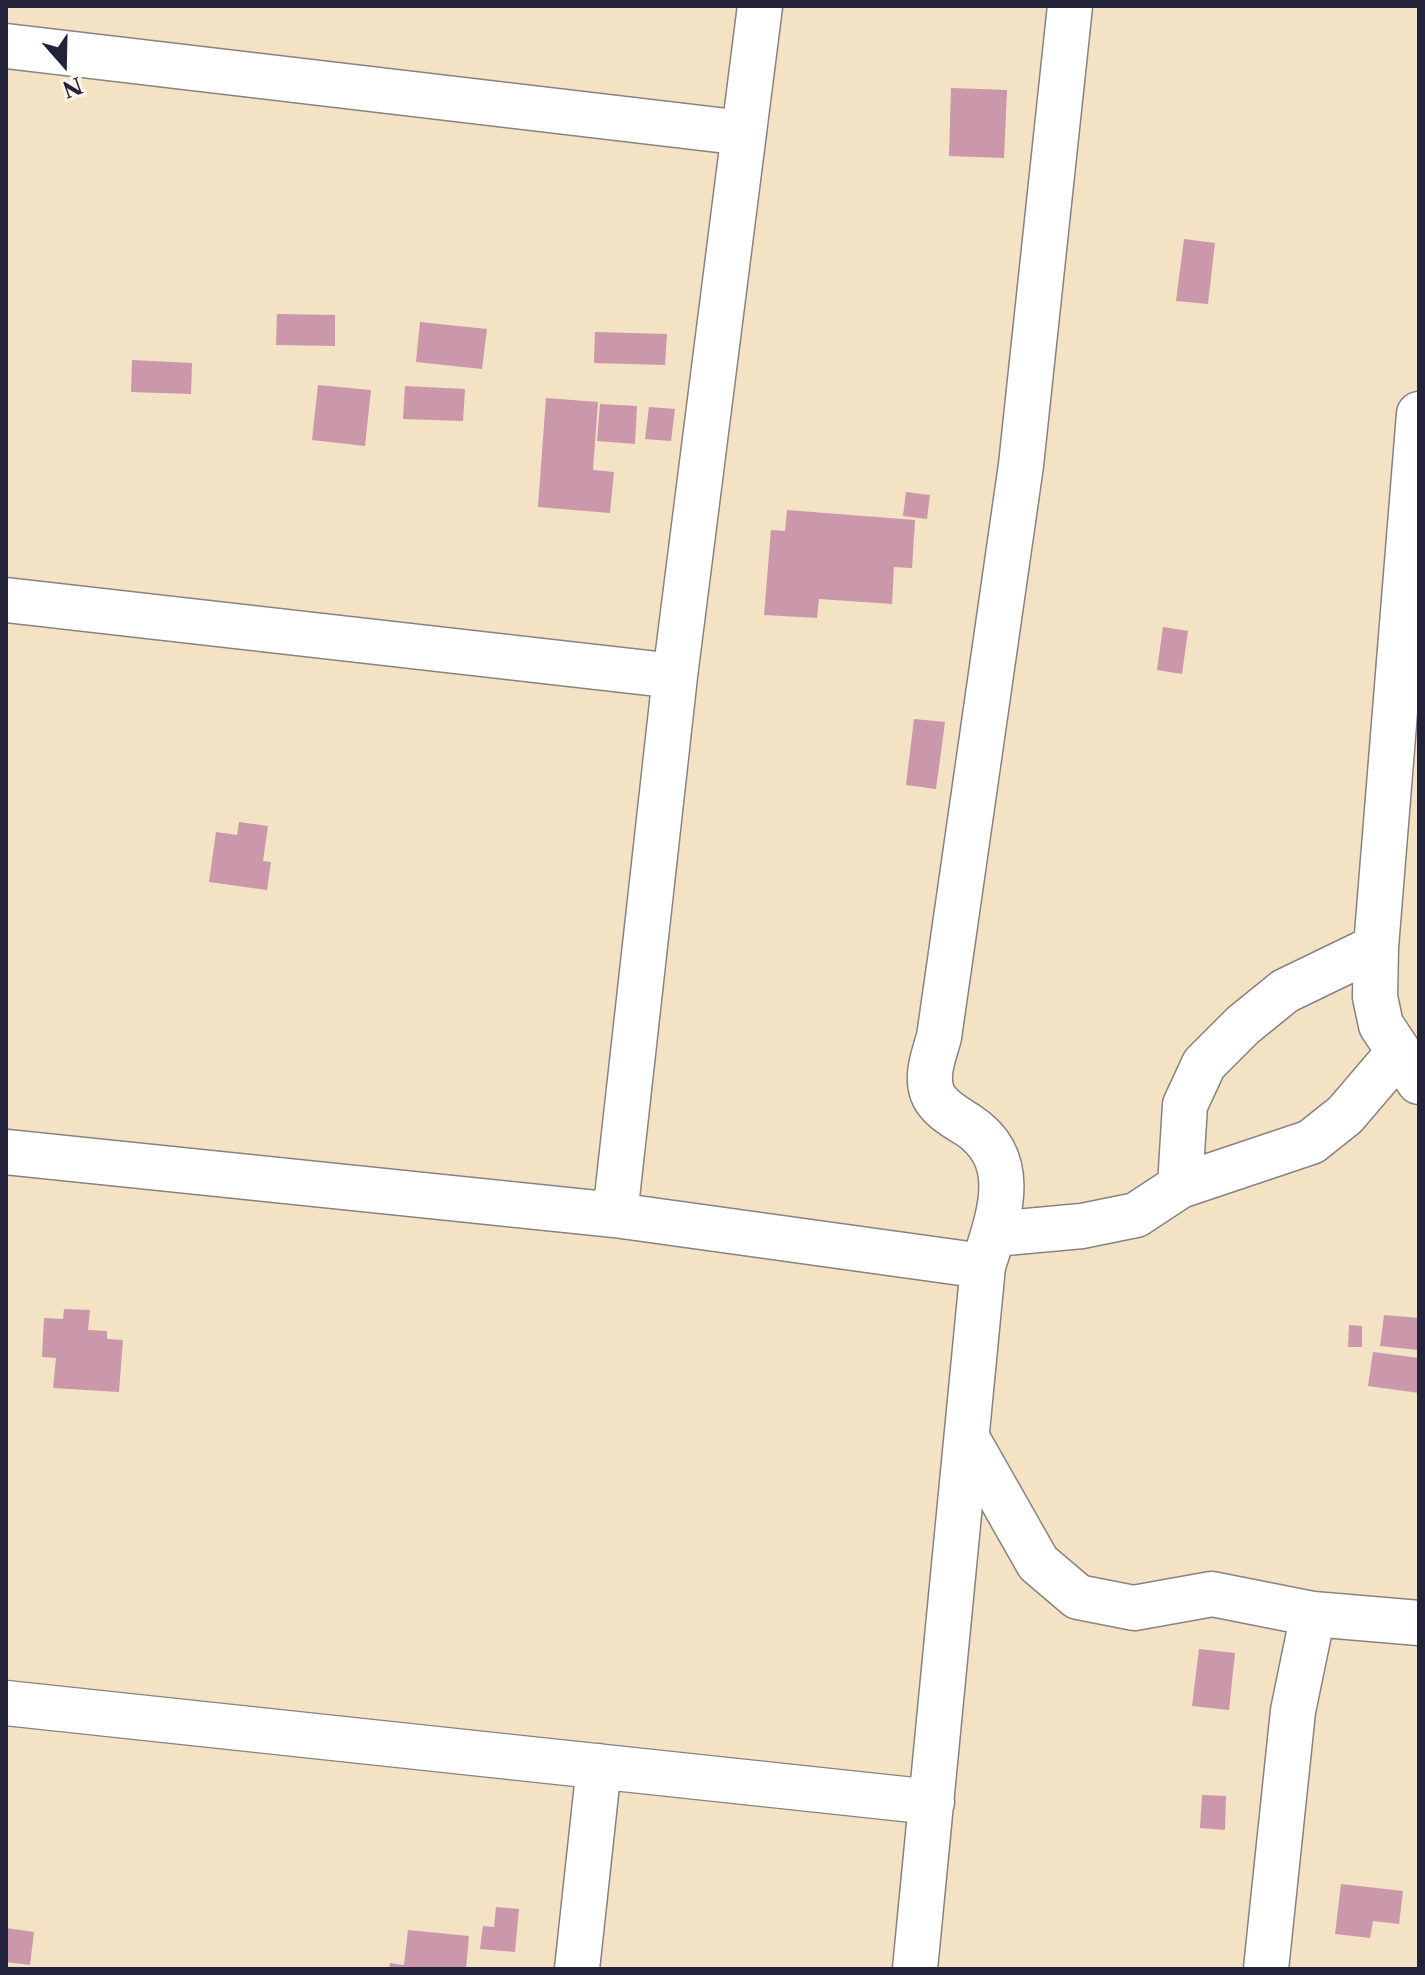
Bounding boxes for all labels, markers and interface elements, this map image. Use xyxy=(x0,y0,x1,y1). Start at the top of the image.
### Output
north arrow xyxy=(24,24,104,104)
text: N xyxy=(59,71,86,103)

